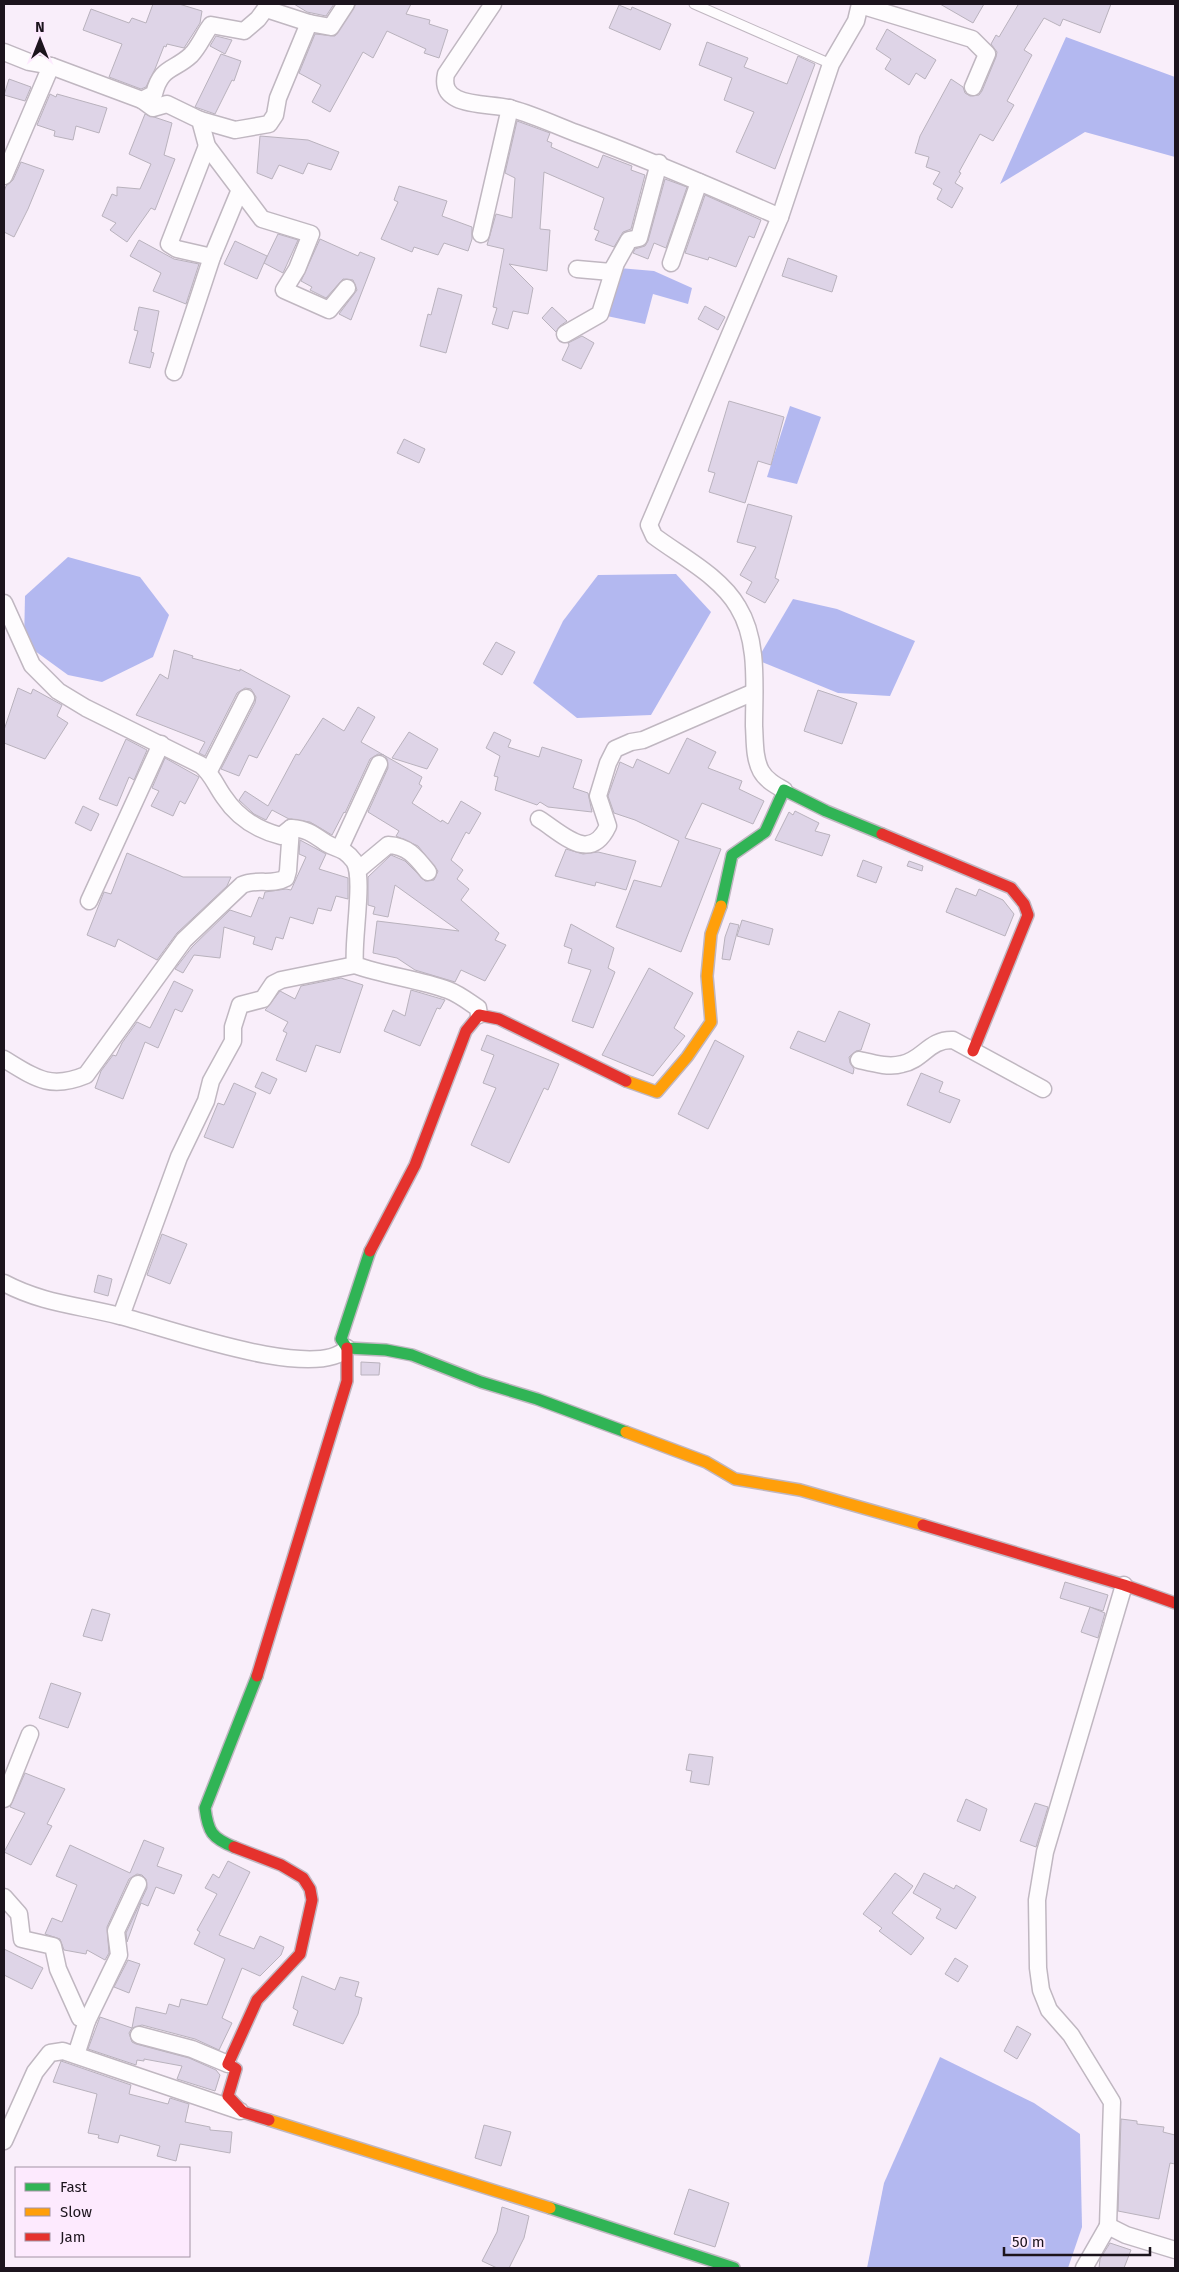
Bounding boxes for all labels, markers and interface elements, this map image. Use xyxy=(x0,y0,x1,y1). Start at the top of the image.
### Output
north arrow xyxy=(15,15,65,65)
text: N xyxy=(35,19,45,36)
legend xyxy=(15,2167,190,2257)
text: Fast xyxy=(60,2178,87,2196)
text: Slow xyxy=(60,2203,92,2221)
scale bar xyxy=(1004,2224,1150,2256)
text: Jam xyxy=(60,2228,86,2246)
text: 50 m xyxy=(1012,2233,1045,2251)

